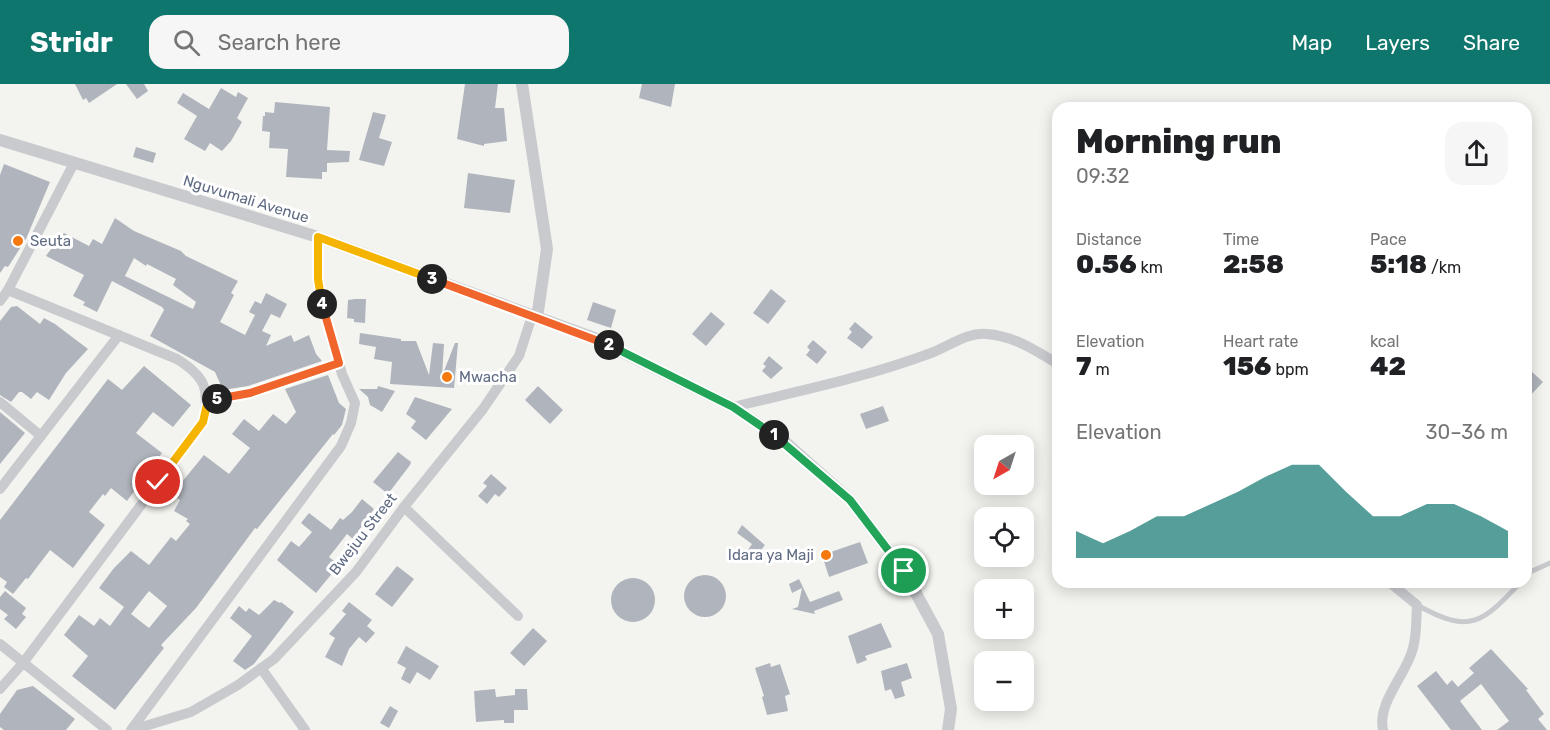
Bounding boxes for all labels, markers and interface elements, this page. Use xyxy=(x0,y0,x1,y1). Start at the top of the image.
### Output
search box xyxy=(149,15,569,69)
text: Stridr xyxy=(30,26,113,59)
icon: search xyxy=(170,26,203,59)
text: Search here xyxy=(218,29,341,56)
text: Map xyxy=(1291,30,1332,55)
text: Layers xyxy=(1365,30,1430,55)
text: Share xyxy=(1463,30,1520,55)
text: Morning run xyxy=(1076,122,1281,161)
button: share xyxy=(1445,122,1508,185)
text: 09:32 xyxy=(1076,164,1129,188)
street label: Nguvumali Avenue xyxy=(181,171,311,227)
text: Distance xyxy=(1076,230,1142,249)
text: Time xyxy=(1223,230,1259,249)
text: Pace xyxy=(1370,230,1407,249)
place label: Seuta xyxy=(30,232,71,250)
marker: Seuta xyxy=(11,234,25,248)
text: 0.56 xyxy=(1076,249,1137,280)
text: 2:58 xyxy=(1223,249,1284,280)
text: 5:18 xyxy=(1370,249,1427,280)
text: km xyxy=(1137,258,1163,277)
text: /km xyxy=(1427,258,1461,277)
pin: 3 xyxy=(417,264,447,294)
text: 3 xyxy=(427,269,437,288)
pin: 4 xyxy=(307,289,337,319)
text: 4 xyxy=(317,294,327,313)
pin: 2 xyxy=(594,330,624,360)
text: Elevation xyxy=(1076,332,1145,351)
text: Heart rate xyxy=(1223,332,1298,351)
text: kcal xyxy=(1370,332,1399,351)
text: 2 xyxy=(604,335,614,354)
text: 7 xyxy=(1076,351,1092,382)
text: 156 xyxy=(1223,351,1272,382)
text: 42 xyxy=(1370,351,1406,382)
text: m xyxy=(1092,360,1110,379)
text: bpm xyxy=(1272,360,1309,379)
place label: Mwacha xyxy=(459,368,517,386)
marker: Mwacha xyxy=(440,370,454,384)
pin: 5 xyxy=(202,384,232,414)
text: 5 xyxy=(212,389,222,408)
pin: 1 xyxy=(759,420,789,450)
text: Elevation xyxy=(1076,420,1162,444)
text: 30–36 m xyxy=(1425,420,1508,444)
text: 1 xyxy=(770,425,778,444)
north arrow xyxy=(974,435,1034,495)
map controls xyxy=(974,435,1034,711)
pin xyxy=(132,456,183,507)
icon: check xyxy=(141,465,174,498)
street label: Bwejuu Street xyxy=(325,489,401,579)
button: locate xyxy=(974,507,1034,567)
pin xyxy=(878,545,929,596)
place label: Idara ya Maji xyxy=(728,546,814,564)
marker: Idara ya Maji xyxy=(819,548,833,562)
icon: arrive xyxy=(887,554,920,587)
button: + xyxy=(974,579,1034,639)
button: − xyxy=(974,651,1034,711)

